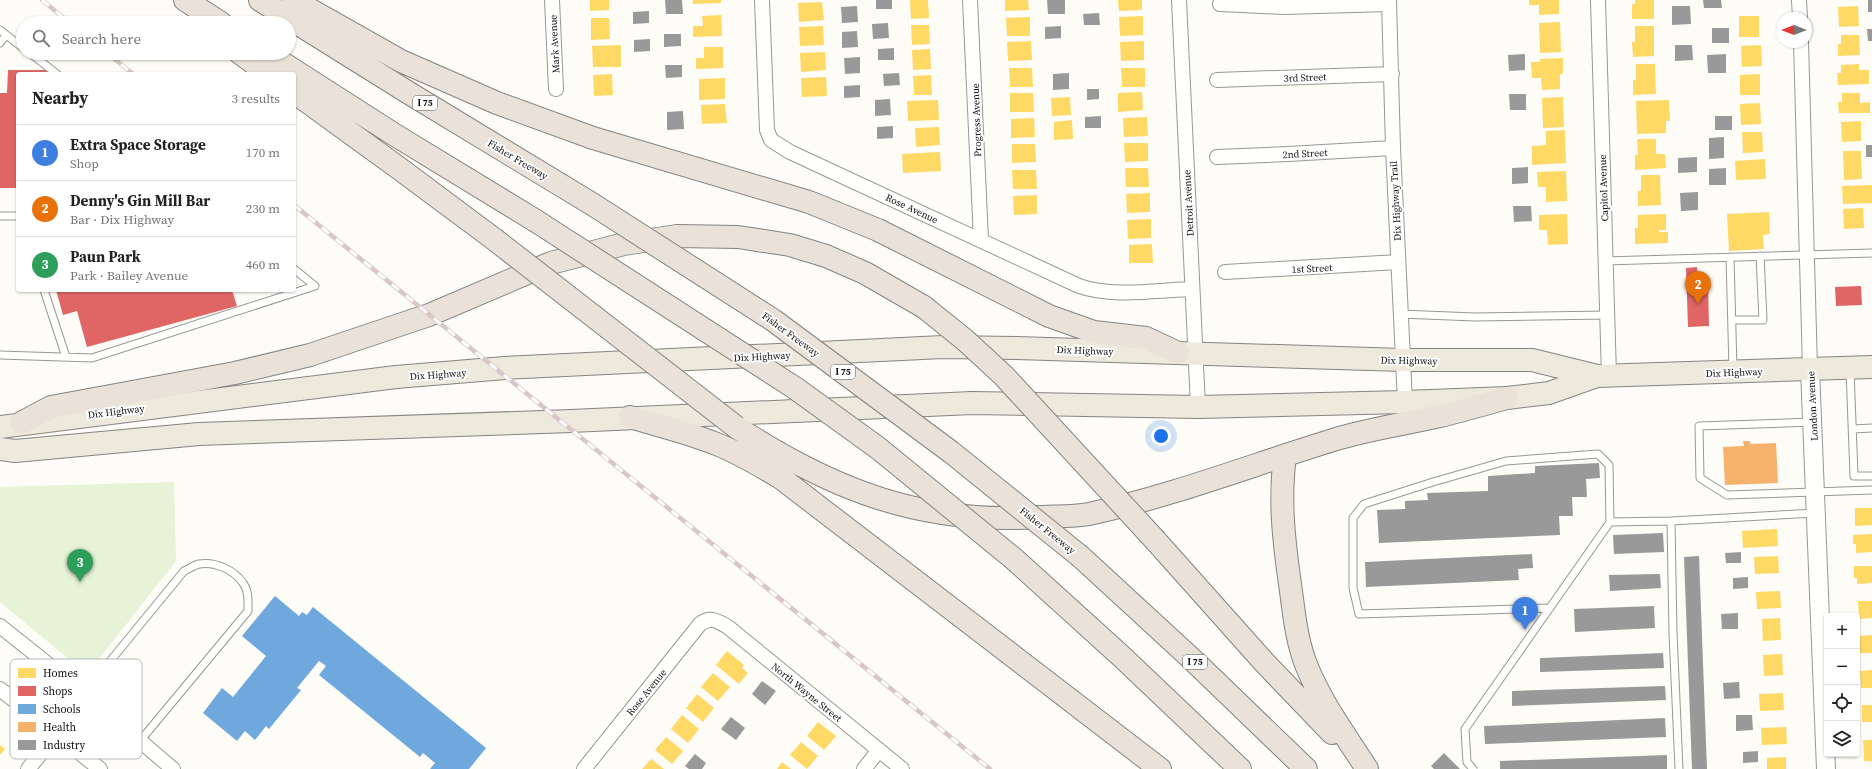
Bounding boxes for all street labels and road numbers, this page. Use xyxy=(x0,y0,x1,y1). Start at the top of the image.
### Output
street label: Mark Avenue xyxy=(546,14,563,74)
street label: 3rd Street xyxy=(1283,70,1327,85)
street label: Progress Avenue xyxy=(969,83,984,157)
road number: I 75 xyxy=(413,96,437,110)
street label: Fisher Freeway xyxy=(485,136,551,183)
street label: 2nd Street xyxy=(1282,146,1329,161)
street label: Capitol Avenue xyxy=(1596,154,1611,222)
street label: Dix Highway Trail xyxy=(1387,161,1404,241)
street label: Detroit Avenue xyxy=(1180,169,1197,237)
street label: Rose Avenue xyxy=(883,191,940,226)
street label: 1st Street xyxy=(1291,261,1333,276)
street label: Fisher Freeway xyxy=(759,309,823,360)
street label: Dix Highway xyxy=(1056,343,1115,358)
street label: Dix Highway xyxy=(733,348,792,364)
street label: Dix Highway xyxy=(1380,354,1438,368)
road number: I 75 xyxy=(831,365,855,379)
street label: Dix Highway xyxy=(1705,365,1764,380)
street label: Dix Highway xyxy=(409,366,468,383)
street label: London Avenue xyxy=(1804,371,1821,441)
street label: Dix Highway xyxy=(87,401,146,421)
street label: Fisher Freeway xyxy=(1017,504,1079,557)
road number: I 75 xyxy=(1183,655,1207,669)
street label: North Wayne Street xyxy=(769,660,845,725)
street label: Rose Avenue xyxy=(624,666,669,718)

